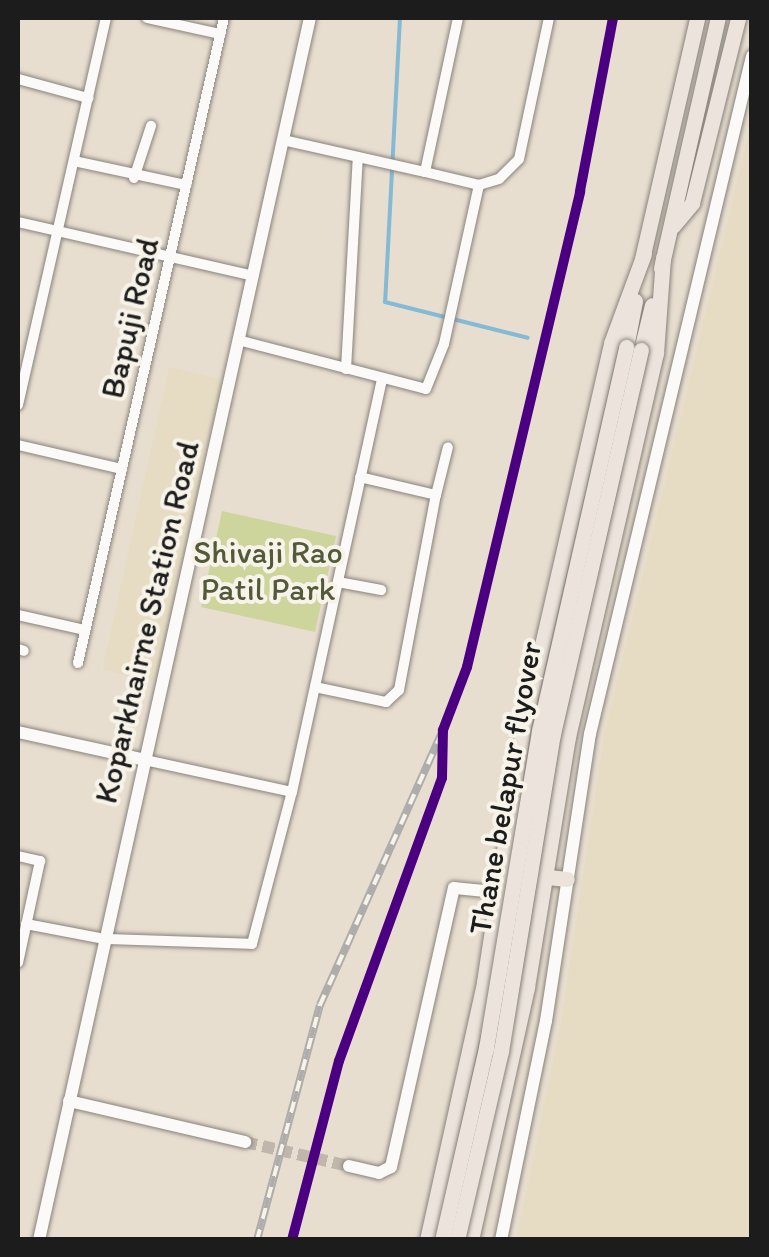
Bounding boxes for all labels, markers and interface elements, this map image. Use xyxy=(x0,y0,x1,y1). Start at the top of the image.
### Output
street label: Bapuji Road xyxy=(93,234,167,402)
street label: Koparkhairne Station Road xyxy=(87,437,207,807)
park label: Shivaji Rao Patil Park xyxy=(193,534,343,609)
street label: Thane belapur flyover xyxy=(460,638,550,938)

